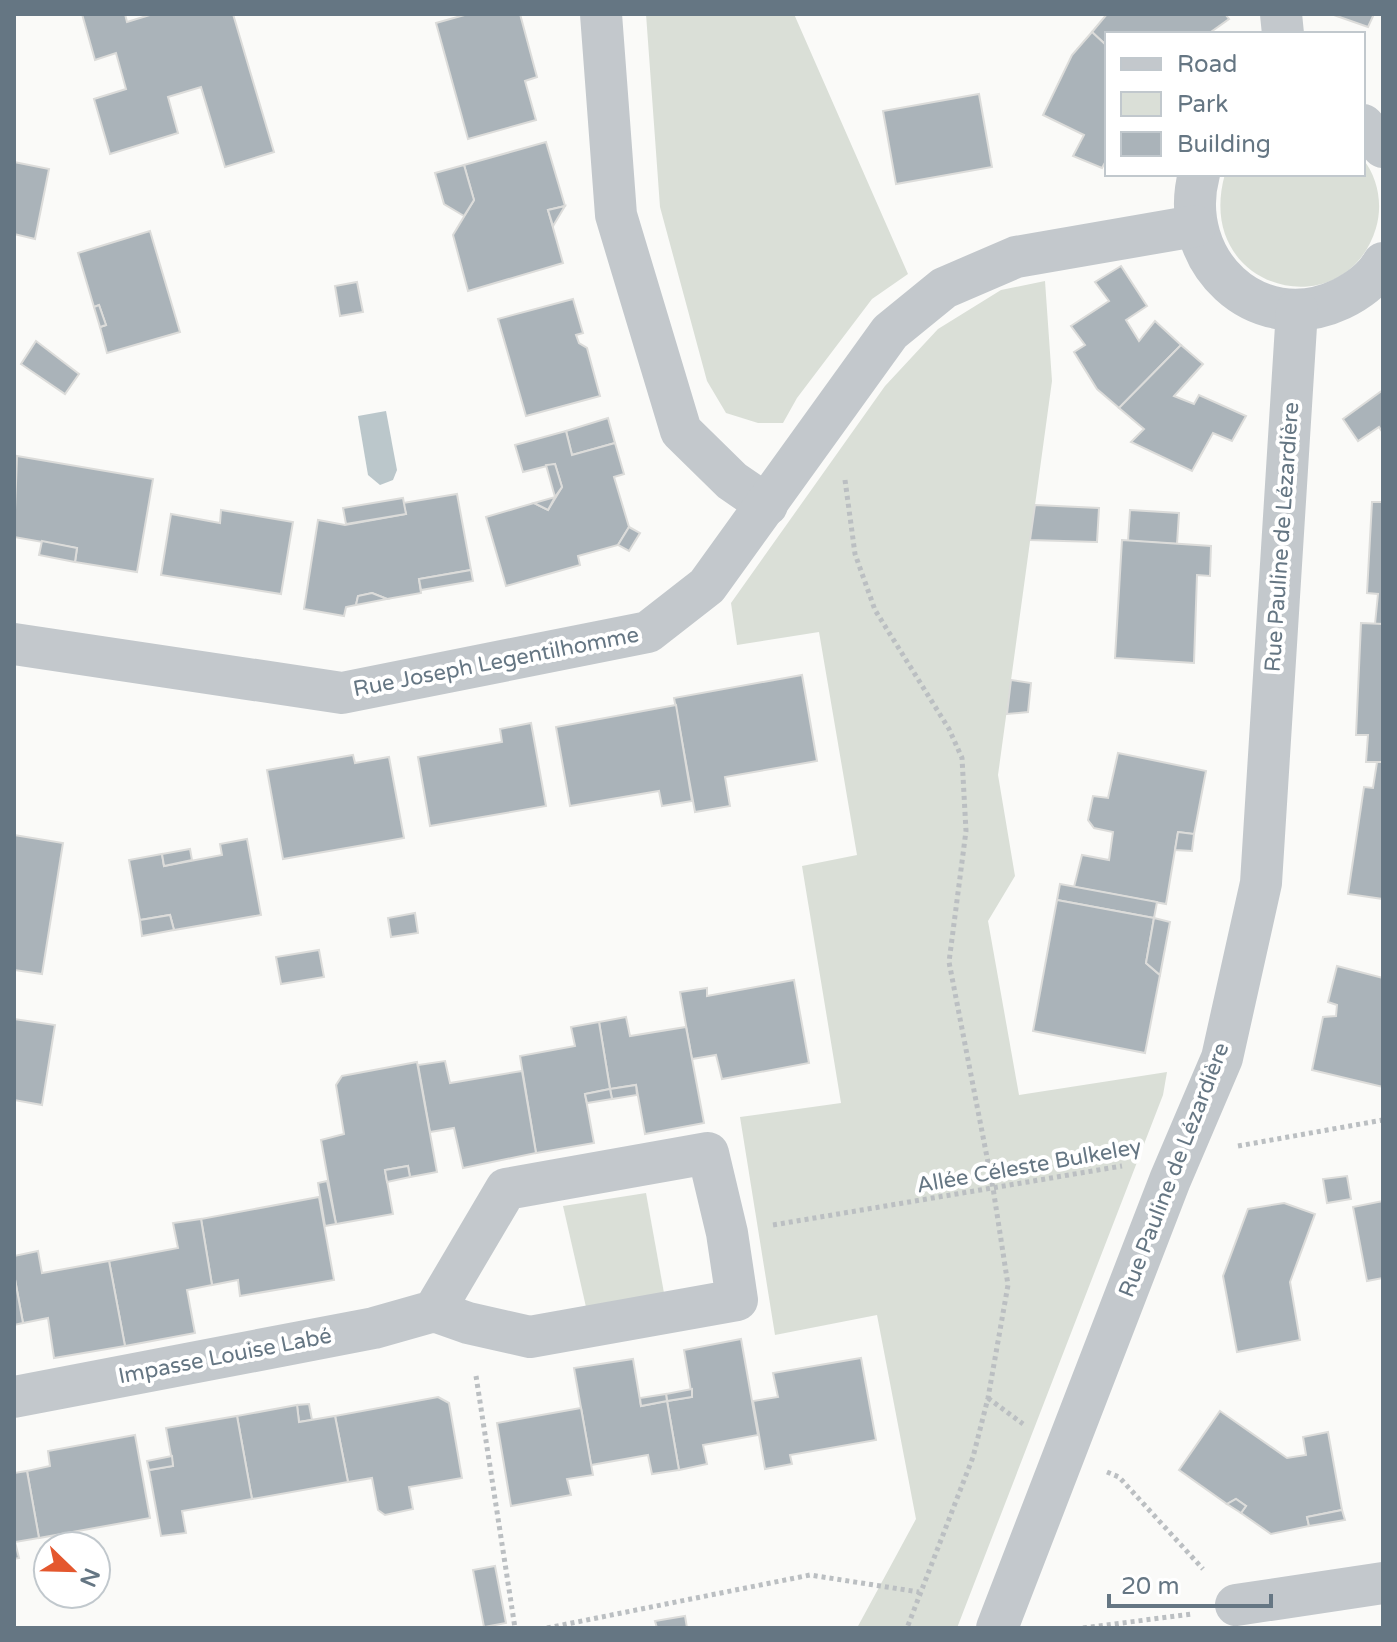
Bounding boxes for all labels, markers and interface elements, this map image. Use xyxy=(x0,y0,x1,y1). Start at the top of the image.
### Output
legend xyxy=(1105,32,1365,176)
text: Road xyxy=(1177,50,1237,79)
text: Park xyxy=(1177,90,1228,119)
text: Building xyxy=(1177,130,1271,159)
street label: Rue Pauline de Lézardière xyxy=(1260,401,1304,673)
street label: Rue Joseph Legentilhomme xyxy=(351,622,641,702)
street label: Rue Pauline de Lézardière xyxy=(1113,1039,1235,1301)
street label: Allée Céleste Bulkeley xyxy=(915,1133,1144,1199)
street label: Impasse Louise Labé xyxy=(116,1323,334,1389)
north arrow xyxy=(32,1530,112,1610)
scale bar xyxy=(1109,1558,1271,1608)
text: N xyxy=(74,1564,105,1591)
text: 20 m xyxy=(1121,1572,1179,1601)

